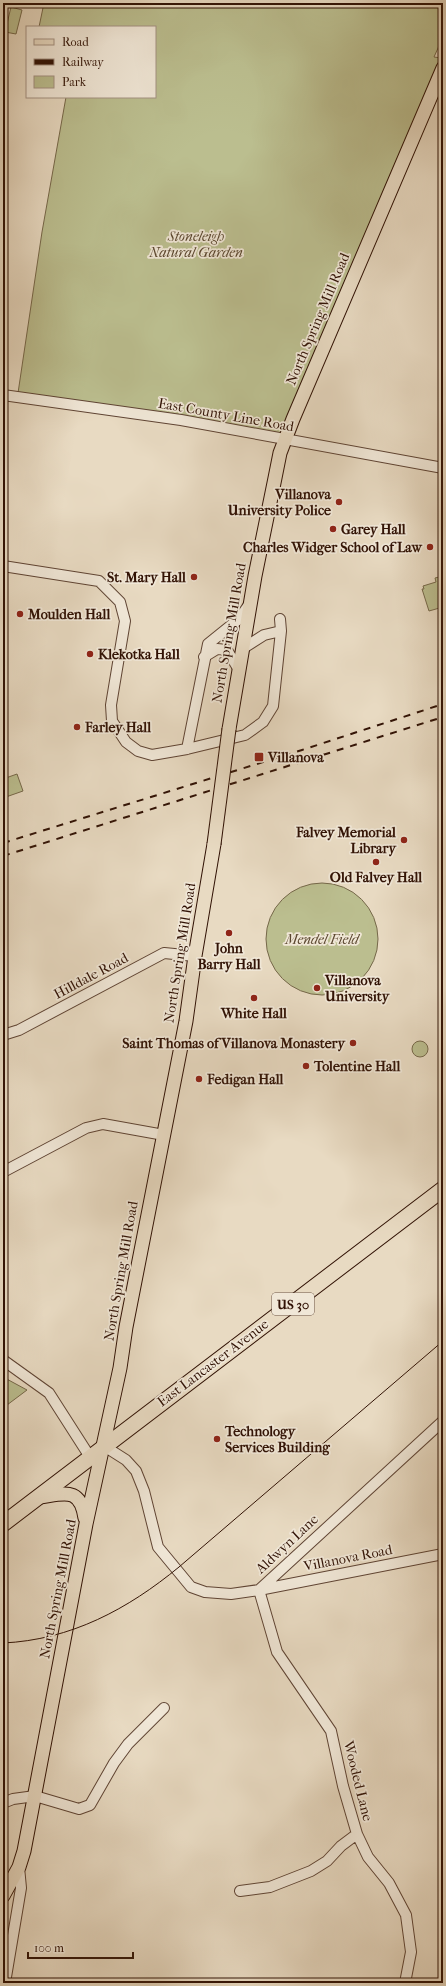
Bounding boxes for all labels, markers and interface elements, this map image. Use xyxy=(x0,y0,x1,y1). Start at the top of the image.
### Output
legend xyxy=(26,26,156,98)
text: Road xyxy=(62,35,89,49)
text: Railway xyxy=(62,55,104,69)
text: Park xyxy=(62,75,87,89)
park label: Stoneleigh Natural Garden xyxy=(148,228,243,261)
street label: North Spring Mill Road xyxy=(283,250,354,387)
street label: East County Line Road xyxy=(157,395,296,435)
place label: Villanova University Police xyxy=(227,486,332,519)
marker: Villanova University Police xyxy=(334,497,344,507)
place label: Garey Hall xyxy=(341,521,406,538)
marker: Garey Hall xyxy=(328,524,338,534)
place label: Charles Widger School of Law xyxy=(243,539,423,556)
marker: Charles Widger School of Law xyxy=(425,542,435,552)
street label: North Spring Mill Road xyxy=(208,561,250,704)
place label: St. Mary Hall xyxy=(107,569,186,586)
marker: St. Mary Hall xyxy=(189,572,199,582)
place label: Moulden Hall xyxy=(27,606,110,623)
marker: Moulden Hall xyxy=(15,609,25,619)
place label: Klekotka Hall xyxy=(98,646,180,663)
marker: Klekotka Hall xyxy=(85,649,95,659)
place label: Farley Hall xyxy=(84,719,151,736)
marker: Farley Hall xyxy=(72,722,82,732)
place label: Villanova xyxy=(267,749,324,766)
marker: Villanova xyxy=(253,751,265,763)
place label: Falvey Memorial Library xyxy=(295,824,398,857)
marker: Falvey Memorial Library xyxy=(399,835,409,845)
marker: Old Falvey Hall xyxy=(371,857,381,867)
place label: Old Falvey Hall xyxy=(330,869,422,886)
street label: North Spring Mill Road xyxy=(161,881,200,1024)
marker: John Barry Hall xyxy=(224,928,234,938)
park label: Mendel Field xyxy=(284,931,361,948)
place label: John Barry Hall xyxy=(197,940,261,973)
street label: Hilldale Road xyxy=(51,949,131,1003)
place label: Villanova University xyxy=(324,972,391,1005)
marker: Villanova University xyxy=(312,983,322,993)
marker: White Hall xyxy=(249,993,259,1003)
place label: White Hall xyxy=(220,1005,287,1022)
place label: Saint Thomas of Villanova Monastery xyxy=(122,1035,347,1052)
marker: Saint Thomas of Villanova Monastery xyxy=(348,1038,358,1048)
place label: Tolentine Hall xyxy=(313,1058,400,1075)
marker: Tolentine Hall xyxy=(301,1061,311,1071)
place label: Fedigan Hall xyxy=(206,1071,284,1088)
marker: Fedigan Hall xyxy=(194,1074,204,1084)
street label: North Spring Mill Road xyxy=(100,1199,142,1342)
road number: US 30 xyxy=(272,1293,314,1315)
street label: East Lancaster Avenue xyxy=(154,1316,272,1410)
place label: Technology Services Building xyxy=(224,1423,330,1456)
marker: Technology Services Building xyxy=(212,1434,222,1444)
street label: Aldwyn Lane xyxy=(251,1511,322,1578)
street label: North Spring Mill Road xyxy=(36,1518,80,1660)
street label: Villanova Road xyxy=(301,1541,394,1575)
street label: Wooded Lane xyxy=(340,1738,376,1823)
scale bar xyxy=(28,1934,133,1960)
text: 100 m xyxy=(34,1941,64,1955)

